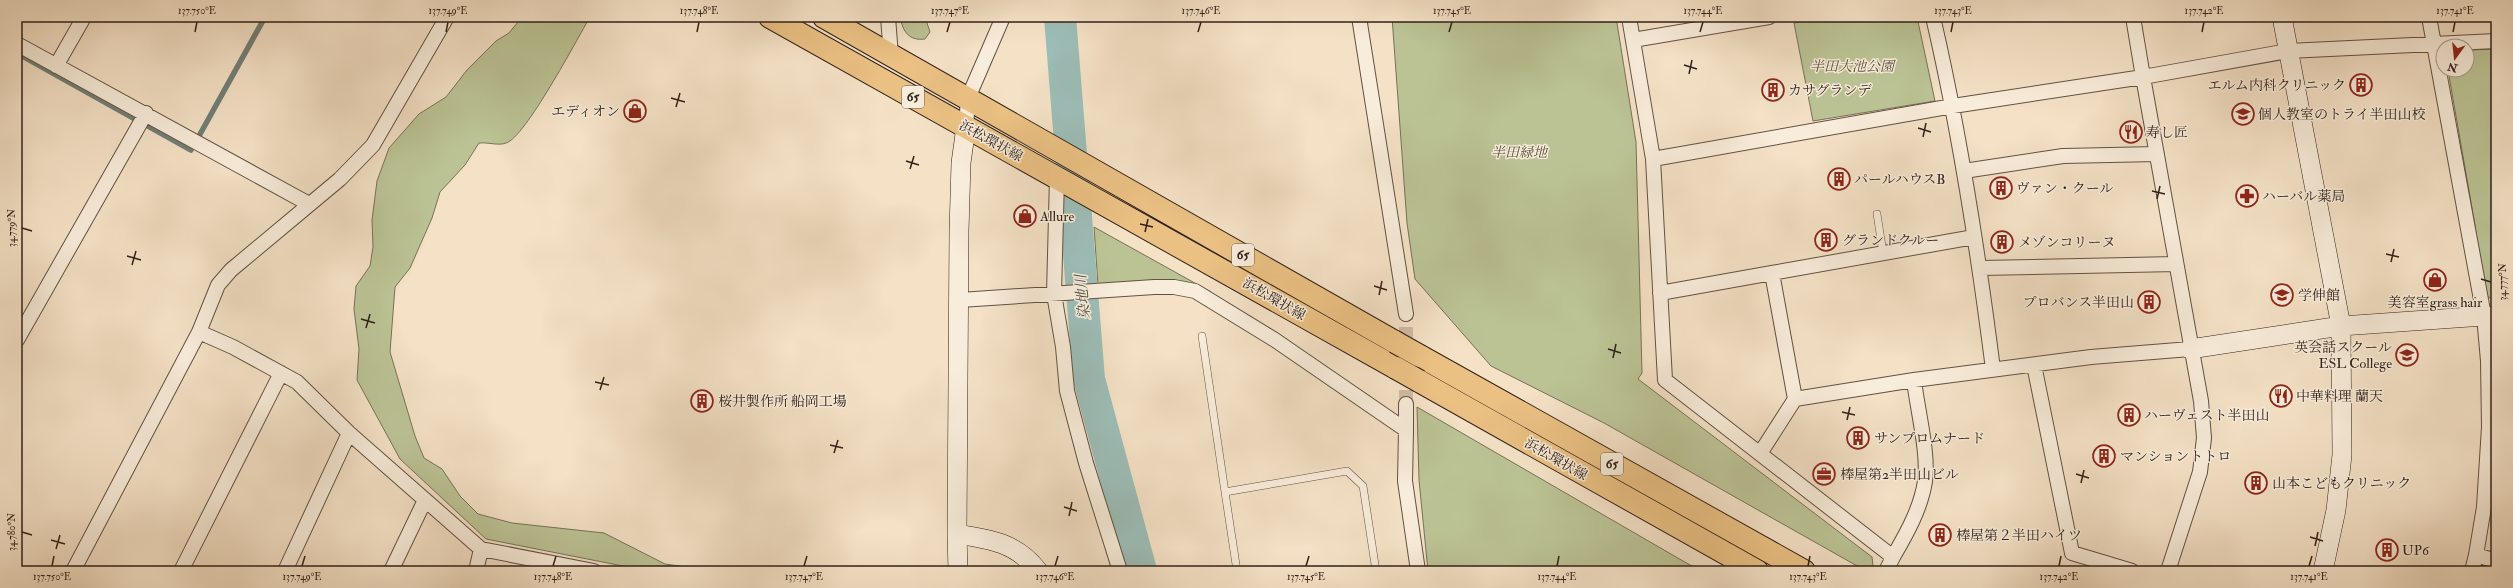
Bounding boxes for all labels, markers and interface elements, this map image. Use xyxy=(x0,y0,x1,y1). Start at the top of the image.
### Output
text: 137.750°E xyxy=(178,5,216,17)
text: 137.749°E xyxy=(429,5,467,17)
text: 137.748°E xyxy=(680,5,718,17)
text: 137.747°E xyxy=(931,5,969,17)
text: 137.746°E xyxy=(1182,5,1220,17)
text: 137.745°E xyxy=(1433,5,1471,17)
text: 137.744°E xyxy=(1683,5,1723,17)
text: 137.743°E xyxy=(1934,5,1972,17)
text: 137.742°E xyxy=(2185,5,2223,17)
text: 137.741°E xyxy=(2436,5,2474,17)
north arrow xyxy=(2435,38,2475,78)
park label: 半田大池公園 xyxy=(1810,58,1896,75)
text: N xyxy=(2445,59,2460,75)
building icon: エルム内科クリニック xyxy=(2348,72,2374,98)
building icon: カサグランデ xyxy=(1760,77,1786,103)
place label: エルム内科クリニック xyxy=(2207,77,2346,94)
place label: カサグランデ xyxy=(1788,82,1872,99)
road number: 65 xyxy=(902,86,924,108)
shop icon: エディオン xyxy=(622,98,648,124)
school or university icon: 個人教室のトライ半田山校 xyxy=(2230,101,2256,127)
place label: エディオン xyxy=(551,103,620,120)
place label: 個人教室のトライ半田山校 xyxy=(2258,106,2426,123)
street label: 浜松環状線 xyxy=(956,117,1026,165)
restaurant icon: 寿し匠 xyxy=(2118,119,2144,145)
place label: 寿し匠 xyxy=(2146,124,2188,141)
park label: 半田緑地 xyxy=(1491,144,1549,161)
building icon: パールハウスB xyxy=(1826,166,1852,192)
place label: パールハウスB xyxy=(1854,171,1946,188)
building icon: ヴァン・クール xyxy=(1988,175,2014,201)
place label: ヴァン・クール xyxy=(2016,180,2114,197)
pharmacy icon: ハーバル薬局 xyxy=(2234,183,2260,209)
place label: ハーバル薬局 xyxy=(2262,188,2345,205)
shop icon: Allure xyxy=(1012,203,1038,229)
place label: Allure xyxy=(1039,208,1074,225)
text: 34.779°N xyxy=(6,209,18,247)
building icon: グランドクルー xyxy=(1813,227,1839,253)
building icon: メゾンコリーヌ xyxy=(1989,229,2015,255)
place label: グランドクルー xyxy=(1842,232,1939,249)
place label: メゾンコリーヌ xyxy=(2018,234,2116,251)
road number: 65 xyxy=(1232,244,1254,266)
text: 34.777°N xyxy=(2497,263,2509,301)
shop icon: 美容室grass hair xyxy=(2422,267,2448,293)
water label: 染地川 xyxy=(1071,272,1094,320)
street label: 浜松環状線 xyxy=(1239,274,1309,324)
school or university icon: 学伸館 xyxy=(2269,282,2295,308)
place label: 学伸館 xyxy=(2298,287,2340,304)
building icon: プロバンス半田山 xyxy=(2136,289,2162,315)
place label: プロバンス半田山 xyxy=(2022,294,2134,311)
place label: 美容室grass hair xyxy=(2388,294,2483,311)
place label: 英会話スクール ESL College xyxy=(2294,339,2392,372)
school or university icon: 英会話スクール ESL College xyxy=(2394,342,2420,368)
restaurant icon: 中華料理 蘭天 xyxy=(2268,383,2294,409)
building icon: 桜井製作所 船岡工場 xyxy=(689,388,715,414)
place label: 中華料理 蘭天 xyxy=(2296,388,2383,405)
place label: 桜井製作所 船岡工場 xyxy=(718,393,847,410)
building icon: ハーヴェスト半田山 xyxy=(2116,402,2142,428)
place label: ハーヴェスト半田山 xyxy=(2144,407,2269,424)
building icon: サンプロムナード xyxy=(1845,425,1871,451)
place label: サンプロムナード xyxy=(1874,430,1985,447)
street label: 浜松環状線 xyxy=(1521,434,1591,484)
building icon: マンショントトロ xyxy=(2091,443,2117,469)
place label: マンショントトロ xyxy=(2120,448,2231,465)
road number: 65 xyxy=(1601,453,1623,475)
office icon: 棒屋第2半田山ビル xyxy=(1811,461,1837,487)
place label: 棒屋第2半田山ビル xyxy=(1840,466,1959,483)
building icon: 山本こどもクリニック xyxy=(2243,470,2269,496)
place label: 山本こどもクリニック xyxy=(2272,475,2411,492)
text: 34.780°N xyxy=(6,513,18,551)
building icon: 棒屋第２半田ハイツ xyxy=(1927,522,1953,548)
place label: 棒屋第２半田ハイツ xyxy=(1956,527,2082,544)
building icon: UP6 xyxy=(2374,537,2400,563)
place label: UP6 xyxy=(2402,542,2430,559)
text: 137.750°E xyxy=(33,571,71,583)
text: 137.749°E xyxy=(283,571,321,583)
text: 137.748°E xyxy=(534,571,572,583)
text: 137.747°E xyxy=(785,571,823,583)
text: 137.746°E xyxy=(1036,571,1074,583)
text: 137.745°E xyxy=(1287,571,1325,583)
text: 137.744°E xyxy=(1537,571,1577,583)
text: 137.743°E xyxy=(1789,571,1827,583)
text: 137.742°E xyxy=(2040,571,2078,583)
text: 137.741°E xyxy=(2290,571,2328,583)

